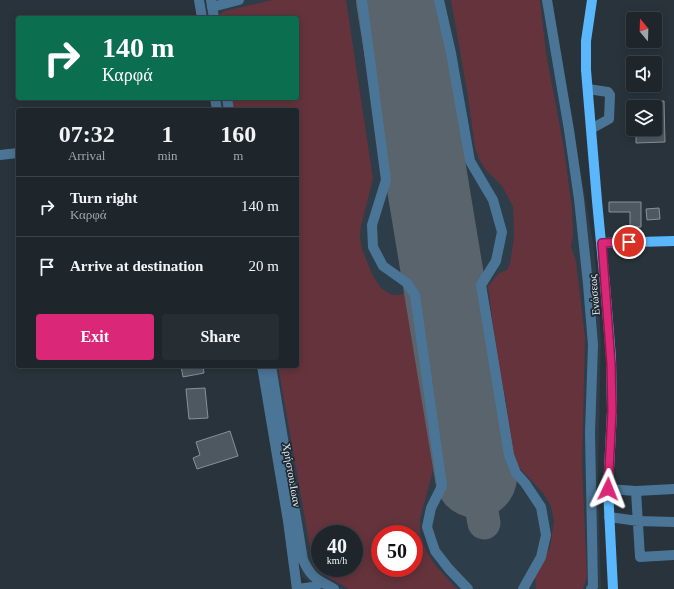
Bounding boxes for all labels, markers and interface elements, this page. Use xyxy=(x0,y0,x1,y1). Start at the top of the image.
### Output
north arrow xyxy=(626,12,662,48)
map controls xyxy=(626,12,662,136)
icon: right xyxy=(36,32,88,84)
text: 140 m xyxy=(102,32,174,63)
button: sound xyxy=(626,56,662,92)
text: Καρφά xyxy=(102,65,153,85)
button: layers xyxy=(626,100,662,136)
text: 07:32 xyxy=(59,121,115,147)
text: 1 xyxy=(161,121,173,147)
text: 160 xyxy=(220,121,256,147)
text: Arrival xyxy=(68,148,105,163)
text: min xyxy=(157,148,178,163)
text: m xyxy=(233,148,243,163)
text: Turn right xyxy=(70,190,137,206)
icon: right xyxy=(36,196,58,218)
text: 140 m xyxy=(241,198,279,214)
text: Καρφά xyxy=(70,207,107,222)
pin xyxy=(612,225,646,259)
icon: arrive xyxy=(618,231,640,253)
icon: arrive xyxy=(36,256,58,278)
text: Arrive at destination xyxy=(70,258,203,274)
text: 20 m xyxy=(249,258,279,274)
street label: Ενώσεως xyxy=(586,273,602,316)
button: Exit xyxy=(36,314,154,360)
button: Share xyxy=(162,314,279,360)
street label: Χρήστου.Ιωαν xyxy=(280,442,304,508)
position arrow xyxy=(587,468,629,510)
speed limit sign: 50 xyxy=(371,525,423,577)
text: 40 xyxy=(327,535,347,557)
text: km/h xyxy=(327,555,347,566)

